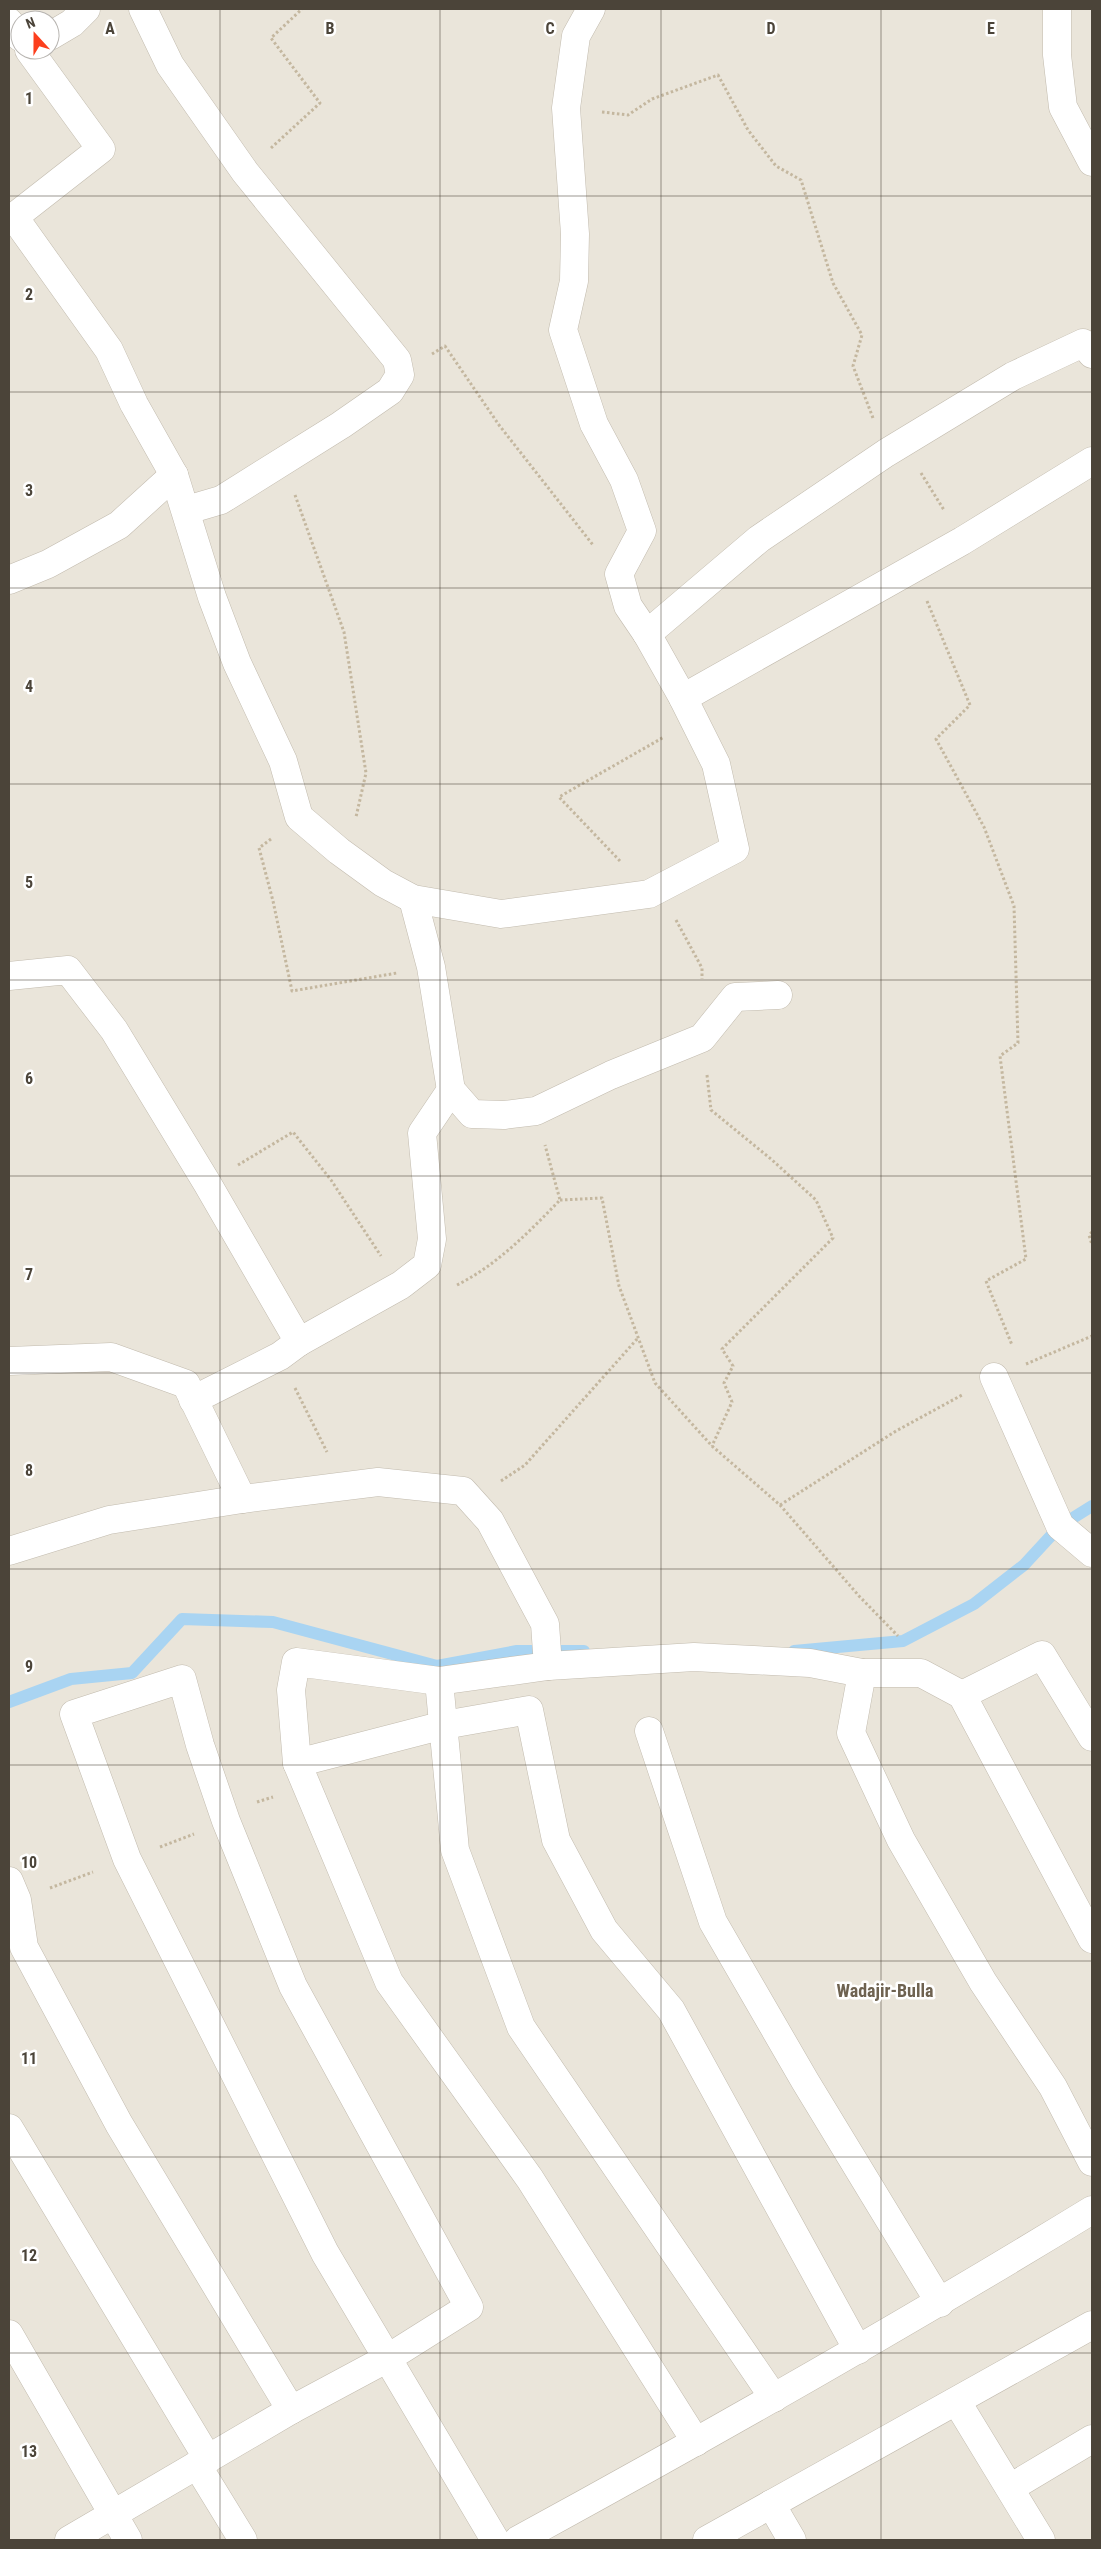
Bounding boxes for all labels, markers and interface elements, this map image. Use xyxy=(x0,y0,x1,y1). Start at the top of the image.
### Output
north arrow xyxy=(10,10,60,60)
text: N xyxy=(23,14,37,32)
text: A xyxy=(105,19,115,38)
text: B xyxy=(326,19,335,38)
text: C xyxy=(545,19,555,38)
text: D xyxy=(766,19,776,38)
text: E xyxy=(987,19,995,38)
text: 1 xyxy=(25,89,33,108)
text: 2 xyxy=(25,285,33,304)
text: 3 xyxy=(25,481,33,500)
text: 4 xyxy=(25,677,33,696)
text: 5 xyxy=(25,873,33,892)
text: 6 xyxy=(25,1069,33,1088)
text: 7 xyxy=(25,1265,33,1284)
text: 8 xyxy=(25,1461,33,1480)
text: 9 xyxy=(25,1657,33,1676)
text: 10 xyxy=(21,1853,37,1872)
district label: Wadajir-Bulla xyxy=(837,1980,934,2001)
text: 11 xyxy=(21,2049,37,2068)
text: 12 xyxy=(21,2246,37,2265)
text: 13 xyxy=(21,2442,37,2461)

